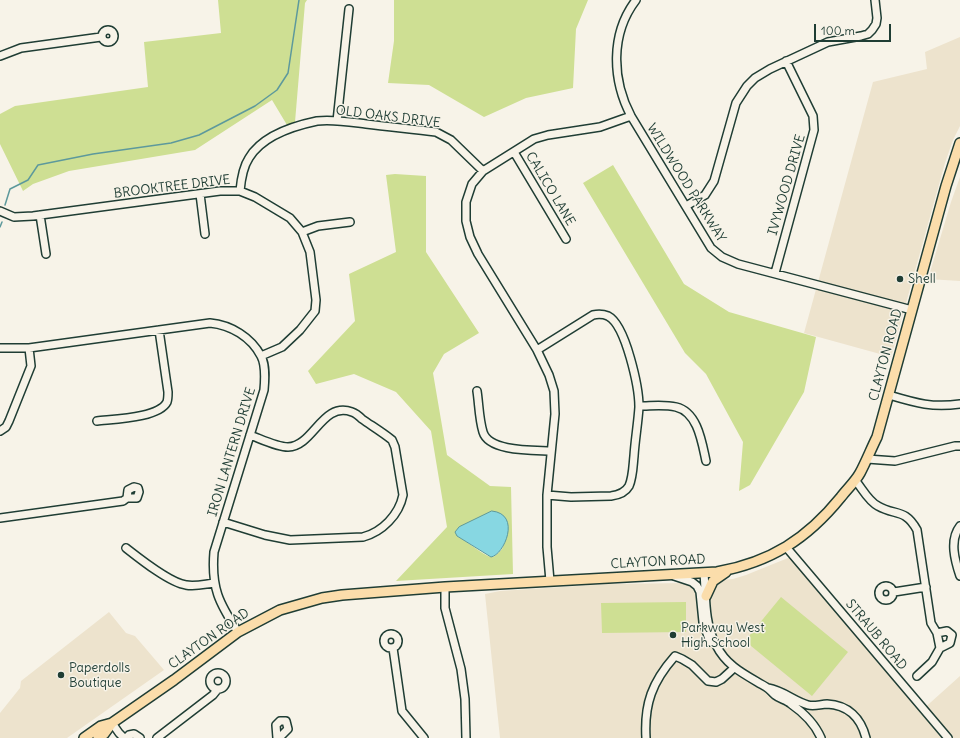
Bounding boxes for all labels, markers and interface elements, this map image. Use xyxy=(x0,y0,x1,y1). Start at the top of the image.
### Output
scale bar xyxy=(816,16,893,42)
text: 100 m xyxy=(821,23,855,38)
street label: OLD OAKS DRIVE xyxy=(335,103,441,131)
street label: WILDWOOD PARKWAY xyxy=(643,121,729,245)
street label: IVYWOOD DRIVE xyxy=(765,133,809,237)
street label: CALICO LANE xyxy=(522,149,578,229)
street label: BROOKTREE DRIVE xyxy=(113,172,231,202)
place label: Shell xyxy=(908,271,936,287)
marker: Shell xyxy=(895,274,905,284)
street label: CLAYTON ROAD xyxy=(866,307,906,403)
street label: IRON LANTERN DRIVE xyxy=(205,386,259,518)
street label: CLAYTON ROAD xyxy=(610,552,706,572)
street label: STRAUB ROAD xyxy=(842,597,910,673)
street label: CLAYTON ROAD xyxy=(166,605,252,673)
place label: Parkway West High School xyxy=(681,620,765,651)
marker: Parkway West High School xyxy=(668,630,678,640)
place label: Paperdolls Boutique xyxy=(69,660,130,691)
marker: Paperdolls Boutique xyxy=(56,670,66,680)

